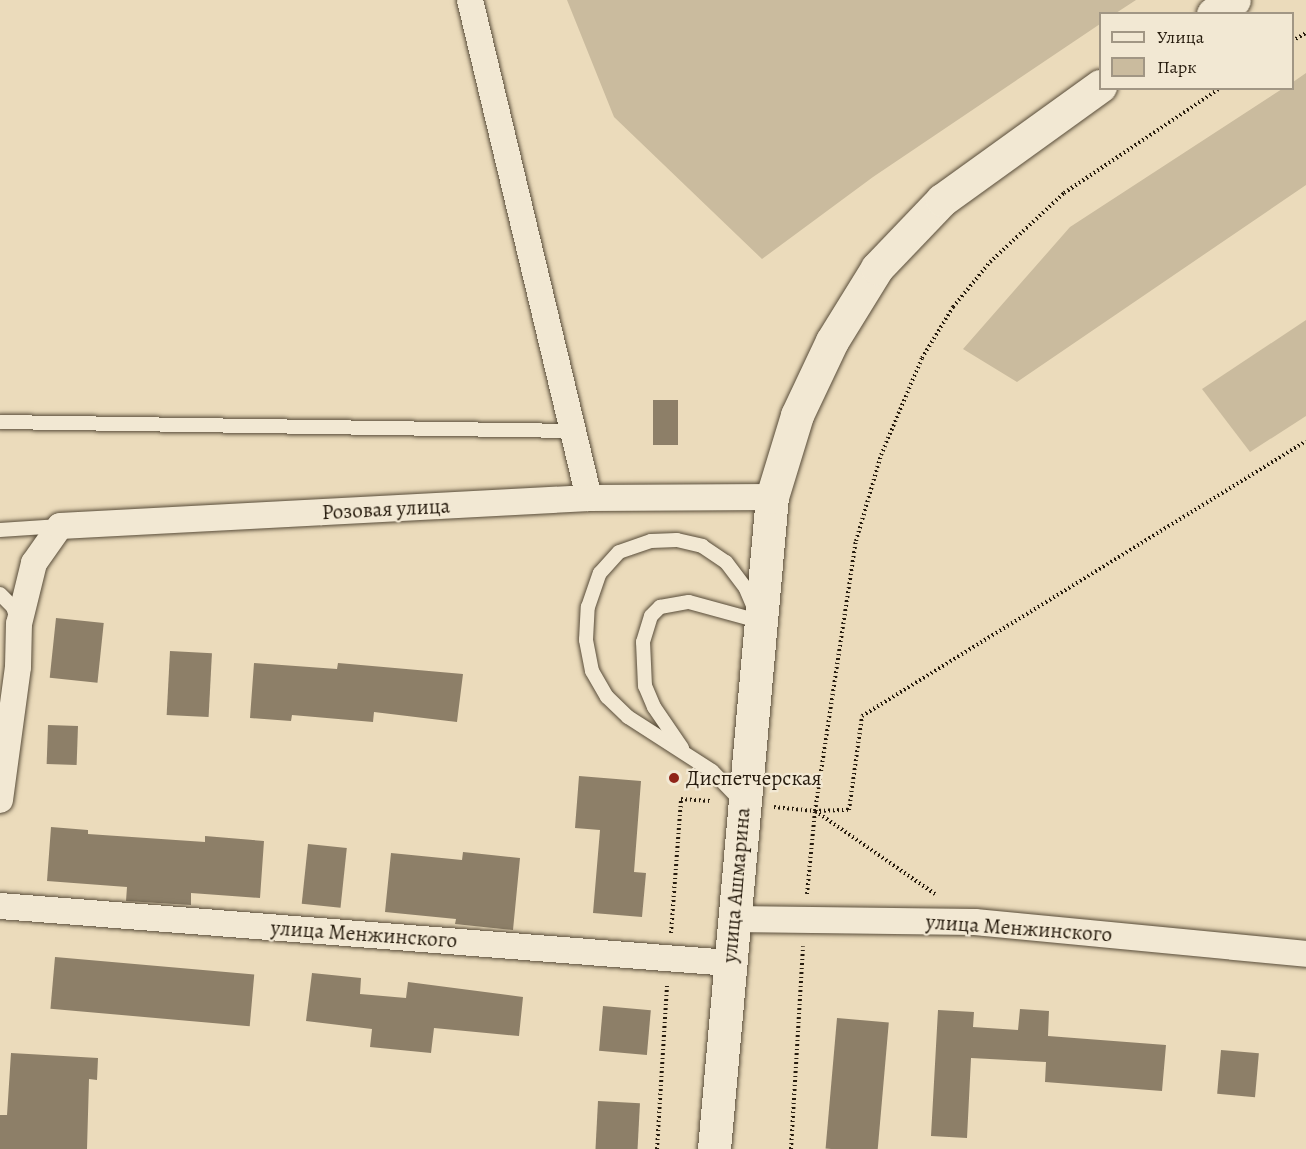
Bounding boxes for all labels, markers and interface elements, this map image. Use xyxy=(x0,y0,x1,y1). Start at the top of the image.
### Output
legend xyxy=(1099,12,1294,90)
text: Улица xyxy=(1157,25,1204,49)
text: Парк xyxy=(1157,55,1197,79)
street label: Розовая улица xyxy=(321,493,451,525)
place label: Диспетчерская xyxy=(686,765,822,791)
marker: Диспетчерская xyxy=(667,771,681,785)
street label: улица Ашмарина xyxy=(717,806,755,964)
street label: улица Менжинского xyxy=(925,909,1113,947)
street label: улица Менжинского xyxy=(270,915,458,953)

